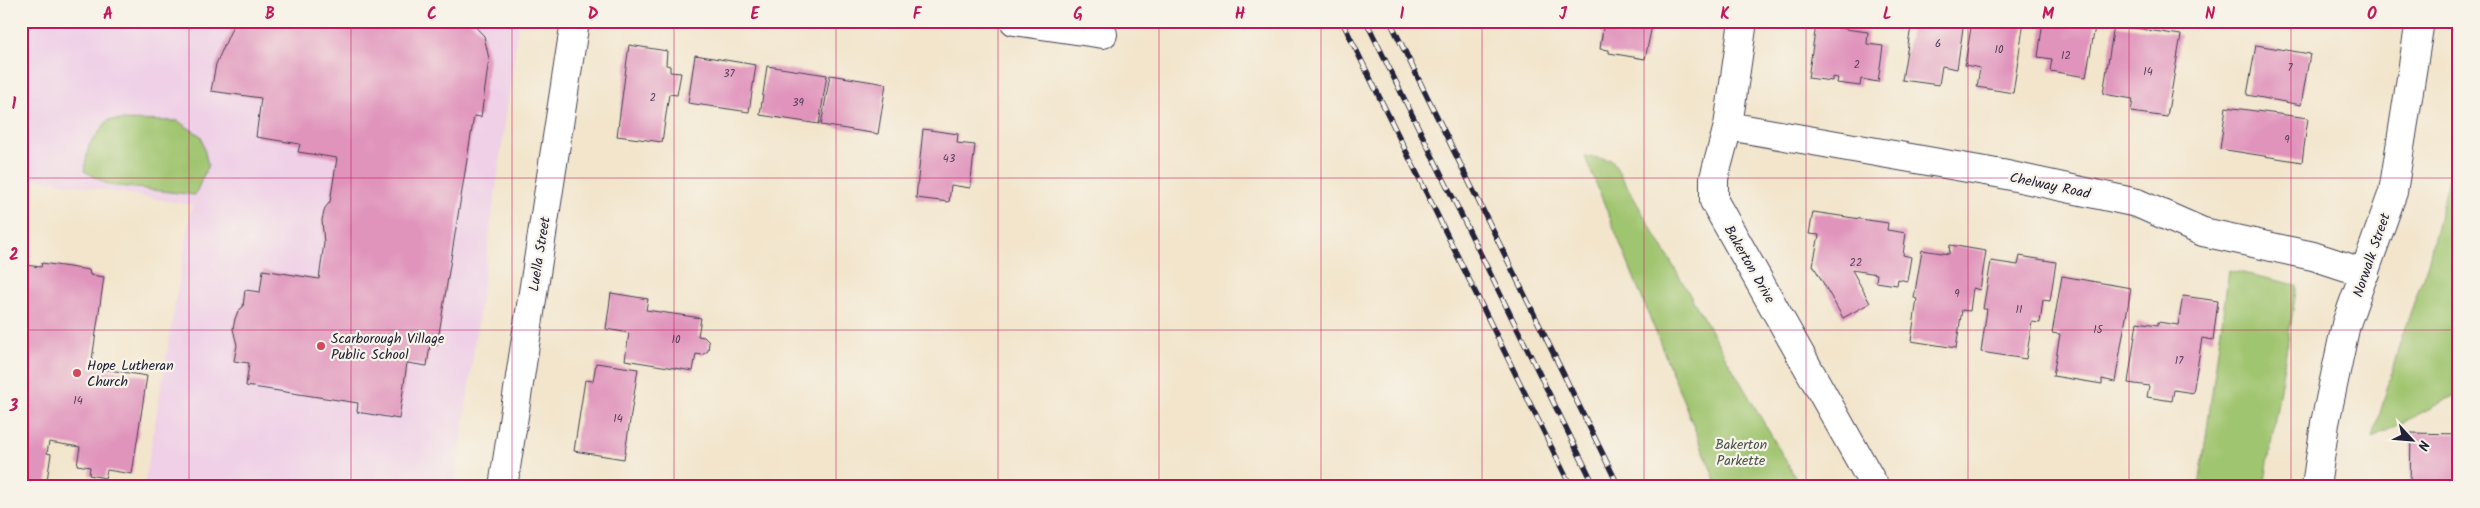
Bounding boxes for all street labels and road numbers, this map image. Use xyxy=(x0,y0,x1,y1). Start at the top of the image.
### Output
street label: Chelway Road xyxy=(2007,167,2093,205)
street label: Norwalk Street xyxy=(2347,210,2397,300)
street label: Luella Street xyxy=(523,215,557,293)
street label: Bakerton Drive xyxy=(1718,221,1781,308)

